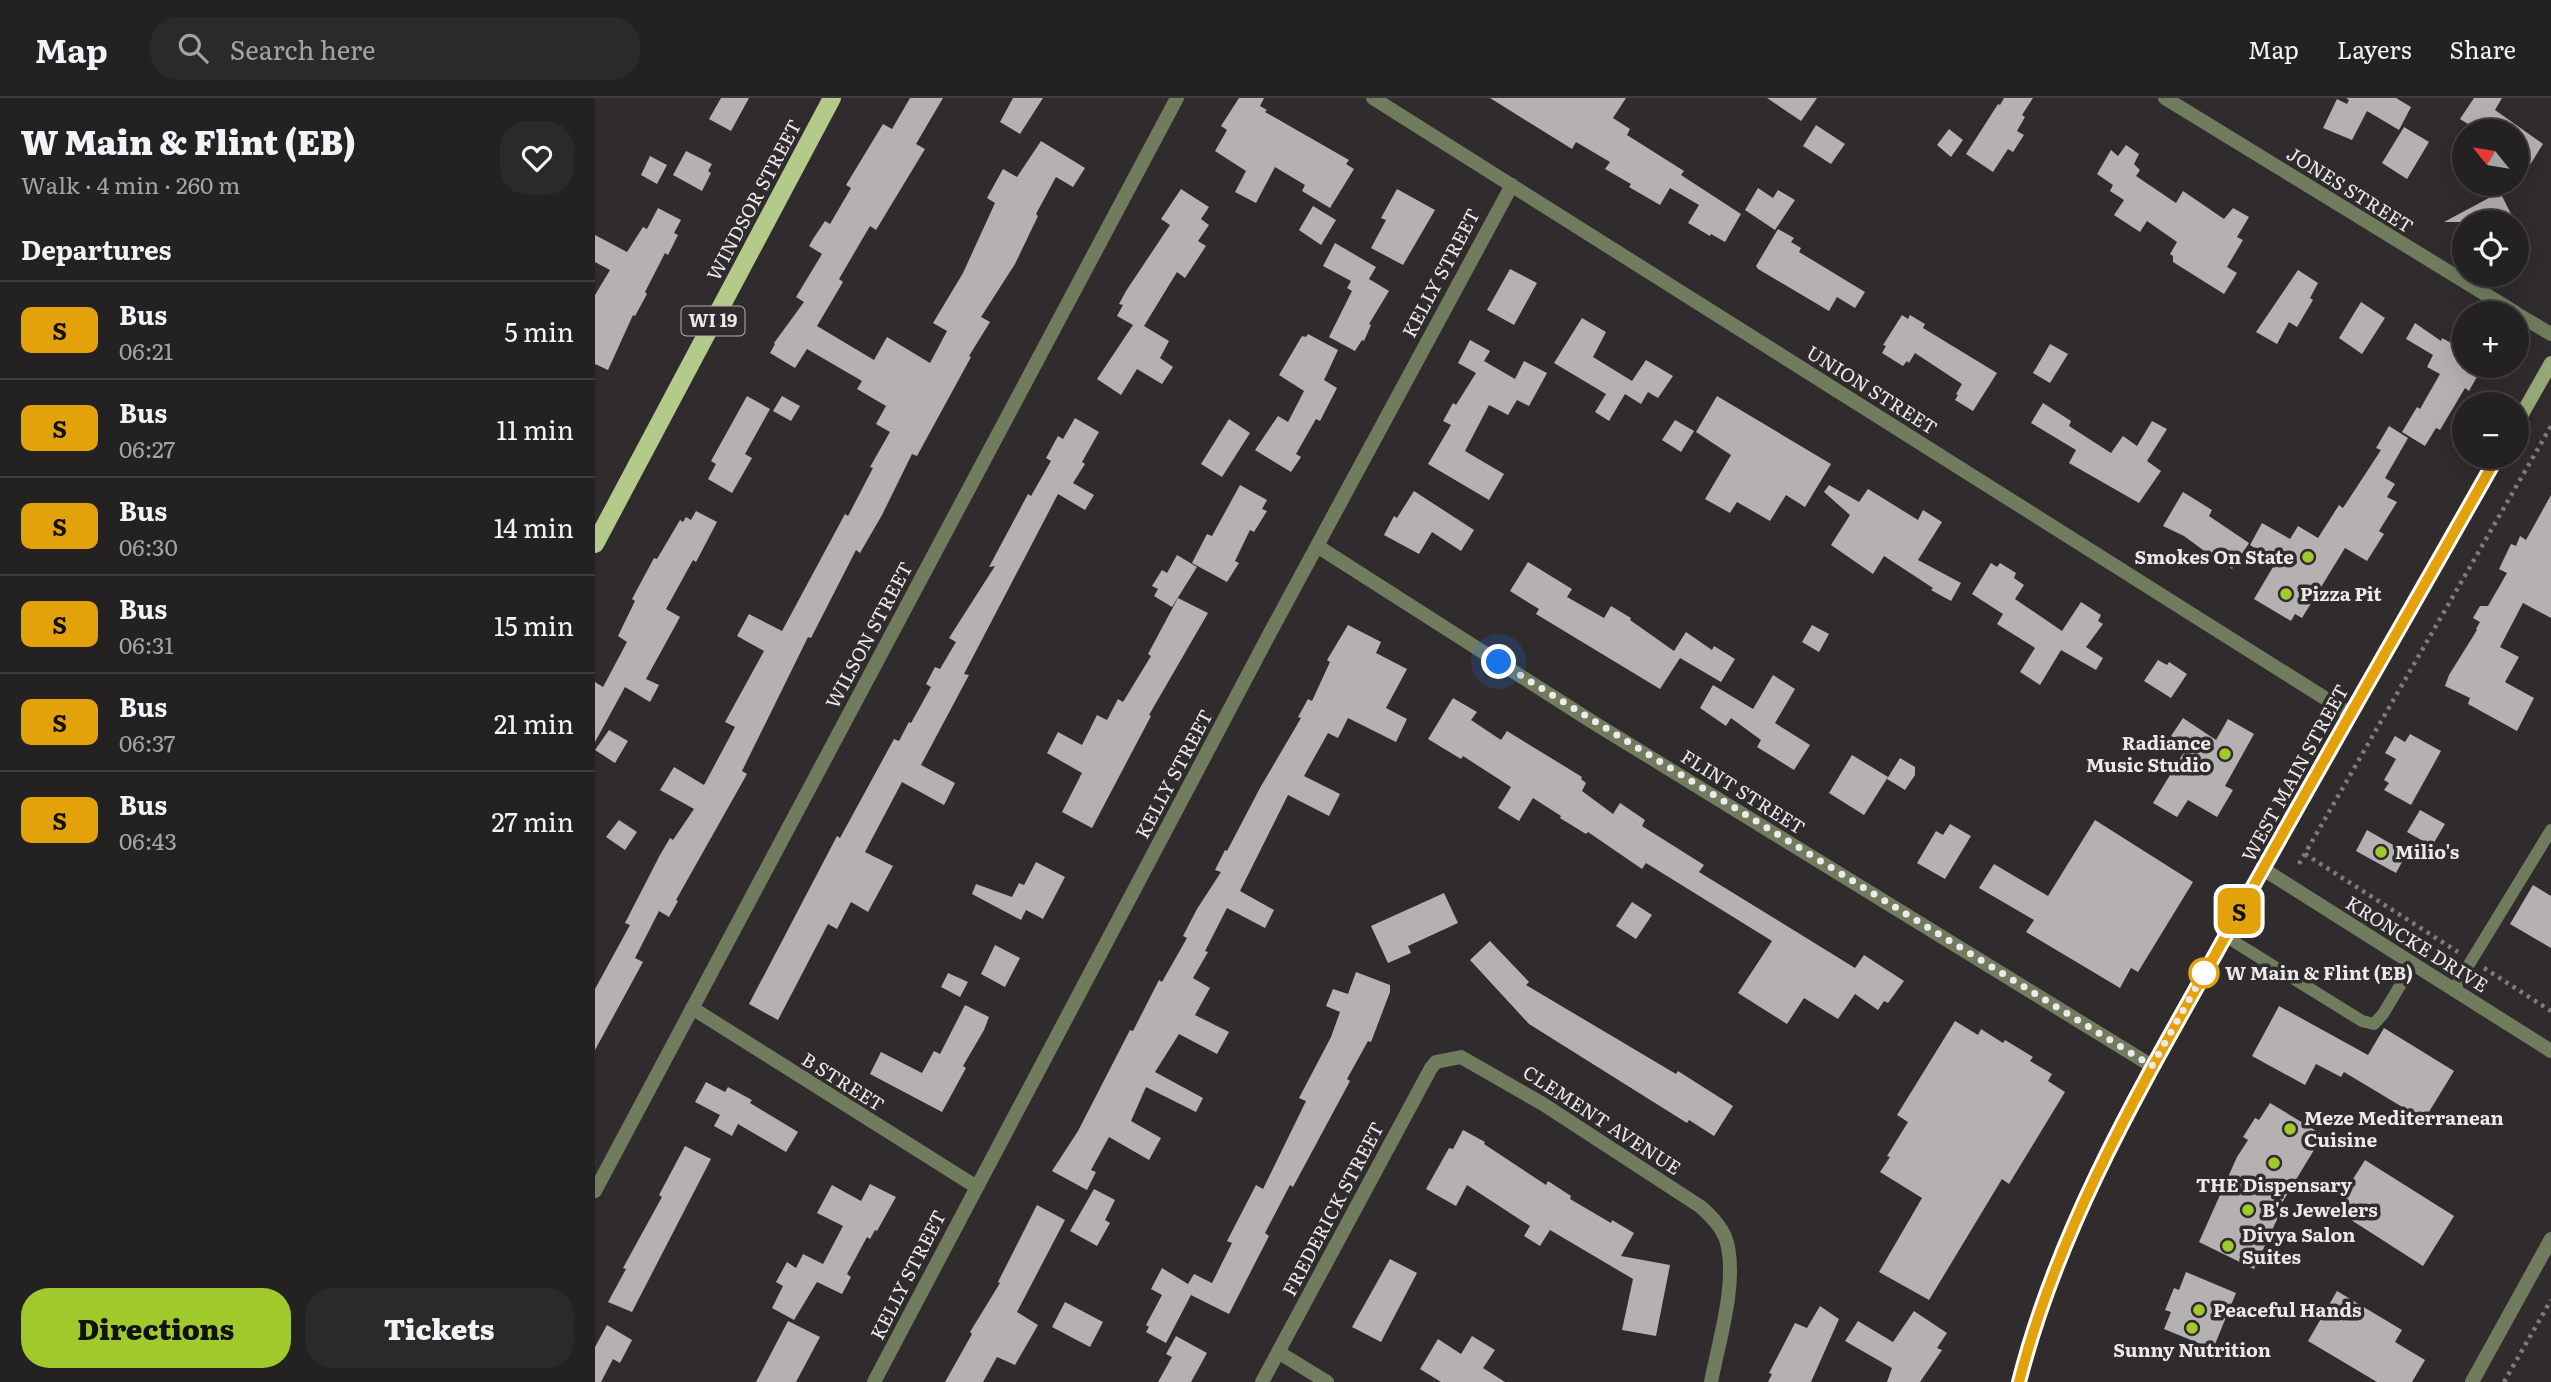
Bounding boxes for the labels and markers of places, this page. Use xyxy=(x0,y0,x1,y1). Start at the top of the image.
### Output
place label: Smokes On State xyxy=(2135,542,2294,570)
marker: Smokes On State xyxy=(2300,549,2316,565)
place label: Pizza Pit xyxy=(2300,579,2382,607)
marker: Pizza Pit xyxy=(2278,586,2294,602)
place label: Radiance Music Studio xyxy=(2086,728,2211,778)
marker: Radiance Music Studio xyxy=(2217,746,2233,762)
place label: Milio's xyxy=(2395,837,2459,865)
marker: Milio's xyxy=(2373,844,2389,860)
marker: W Main & Flint (EB) xyxy=(2189,958,2219,988)
place label: W Main & Flint (EB) xyxy=(2225,958,2413,986)
place label: Meze Mediterranean Cuisine xyxy=(2304,1103,2504,1153)
marker: Meze Mediterranean Cuisine xyxy=(2282,1121,2298,1137)
marker: THE Dispensary xyxy=(2266,1155,2282,1171)
place label: THE Dispensary xyxy=(2196,1170,2352,1198)
place label: B's Jewelers xyxy=(2262,1195,2378,1223)
marker: B's Jewelers xyxy=(2240,1202,2256,1218)
place label: Divya Salon Suites xyxy=(2242,1220,2355,1270)
marker: Divya Salon Suites xyxy=(2220,1238,2236,1254)
place label: Peaceful Hands xyxy=(2213,1295,2361,1323)
marker: Peaceful Hands xyxy=(2191,1302,2207,1318)
marker: Sunny Nutrition xyxy=(2184,1320,2200,1336)
place label: Sunny Nutrition xyxy=(2113,1335,2271,1363)

